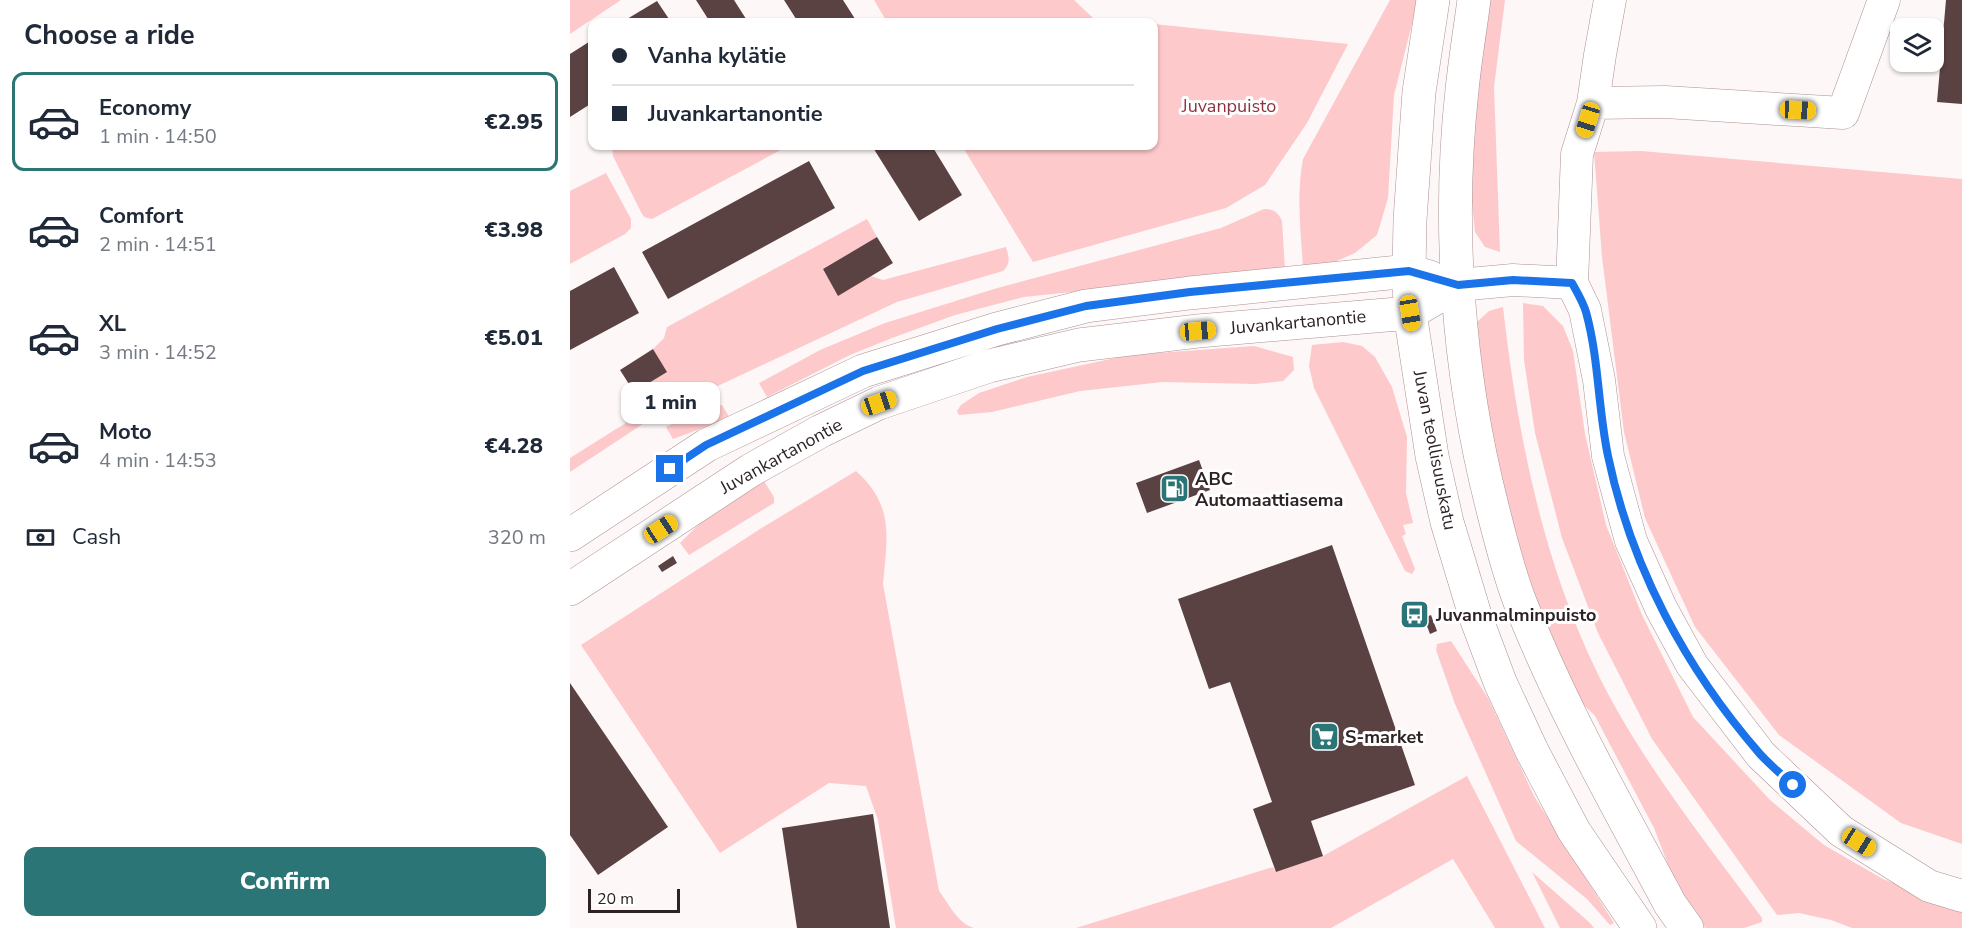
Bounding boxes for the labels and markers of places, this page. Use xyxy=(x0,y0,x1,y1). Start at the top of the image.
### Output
place label: ABC Automaattiasema xyxy=(1195,467,1343,512)
fuel station icon: ABC Automaattiasema xyxy=(1158,473,1190,505)
bus stop icon: Juvanmalminpuisto xyxy=(1399,599,1431,631)
place label: Juvanmalminpuisto xyxy=(1435,603,1596,627)
supermarket icon: S-market xyxy=(1308,721,1340,753)
place label: S-market xyxy=(1345,725,1423,749)

